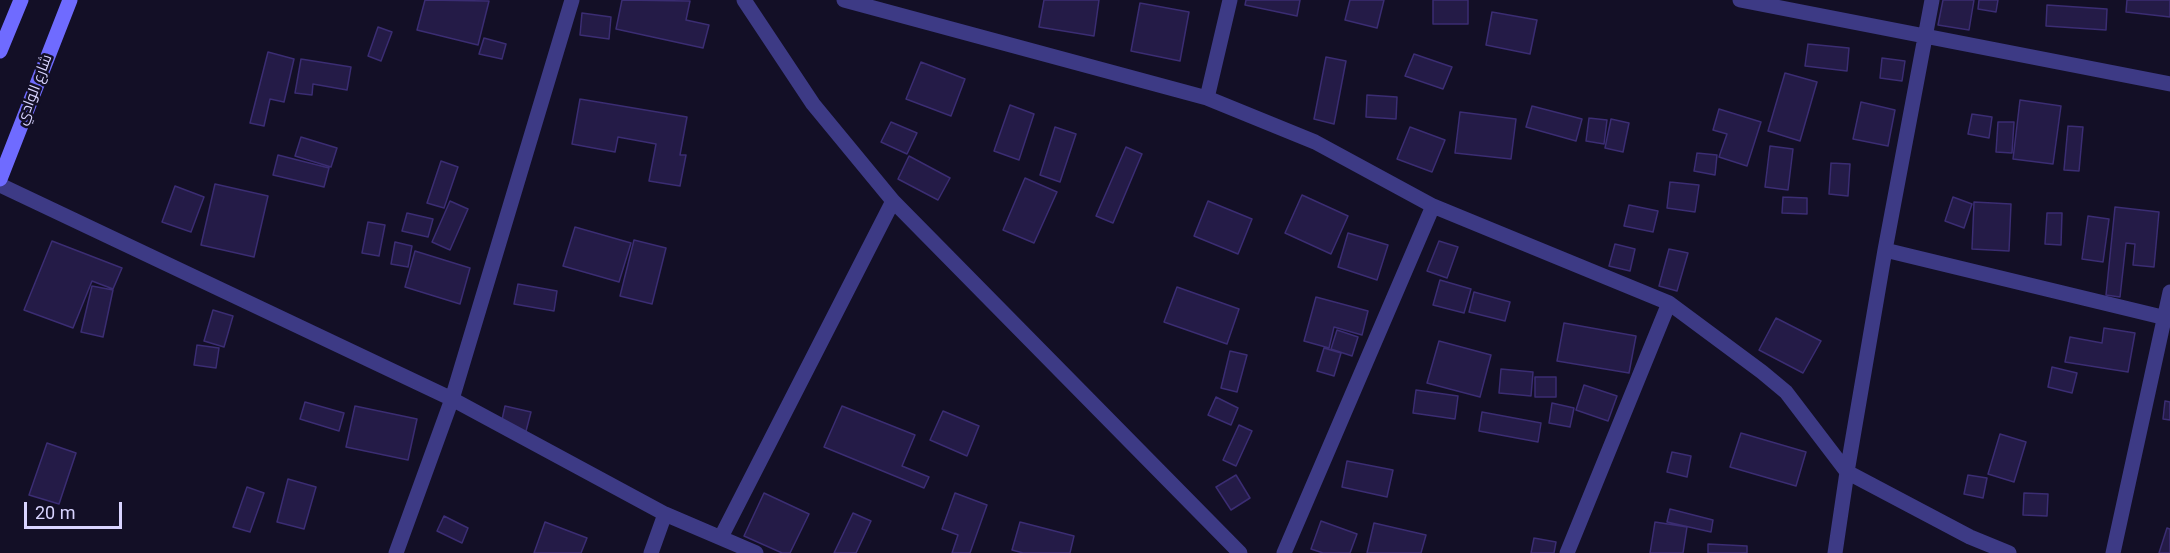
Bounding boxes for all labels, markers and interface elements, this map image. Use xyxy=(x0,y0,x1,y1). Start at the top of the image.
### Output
street label: شارع الوادي xyxy=(13,52,57,128)
scale bar xyxy=(27,490,124,528)
text: 20 m xyxy=(35,502,75,523)

